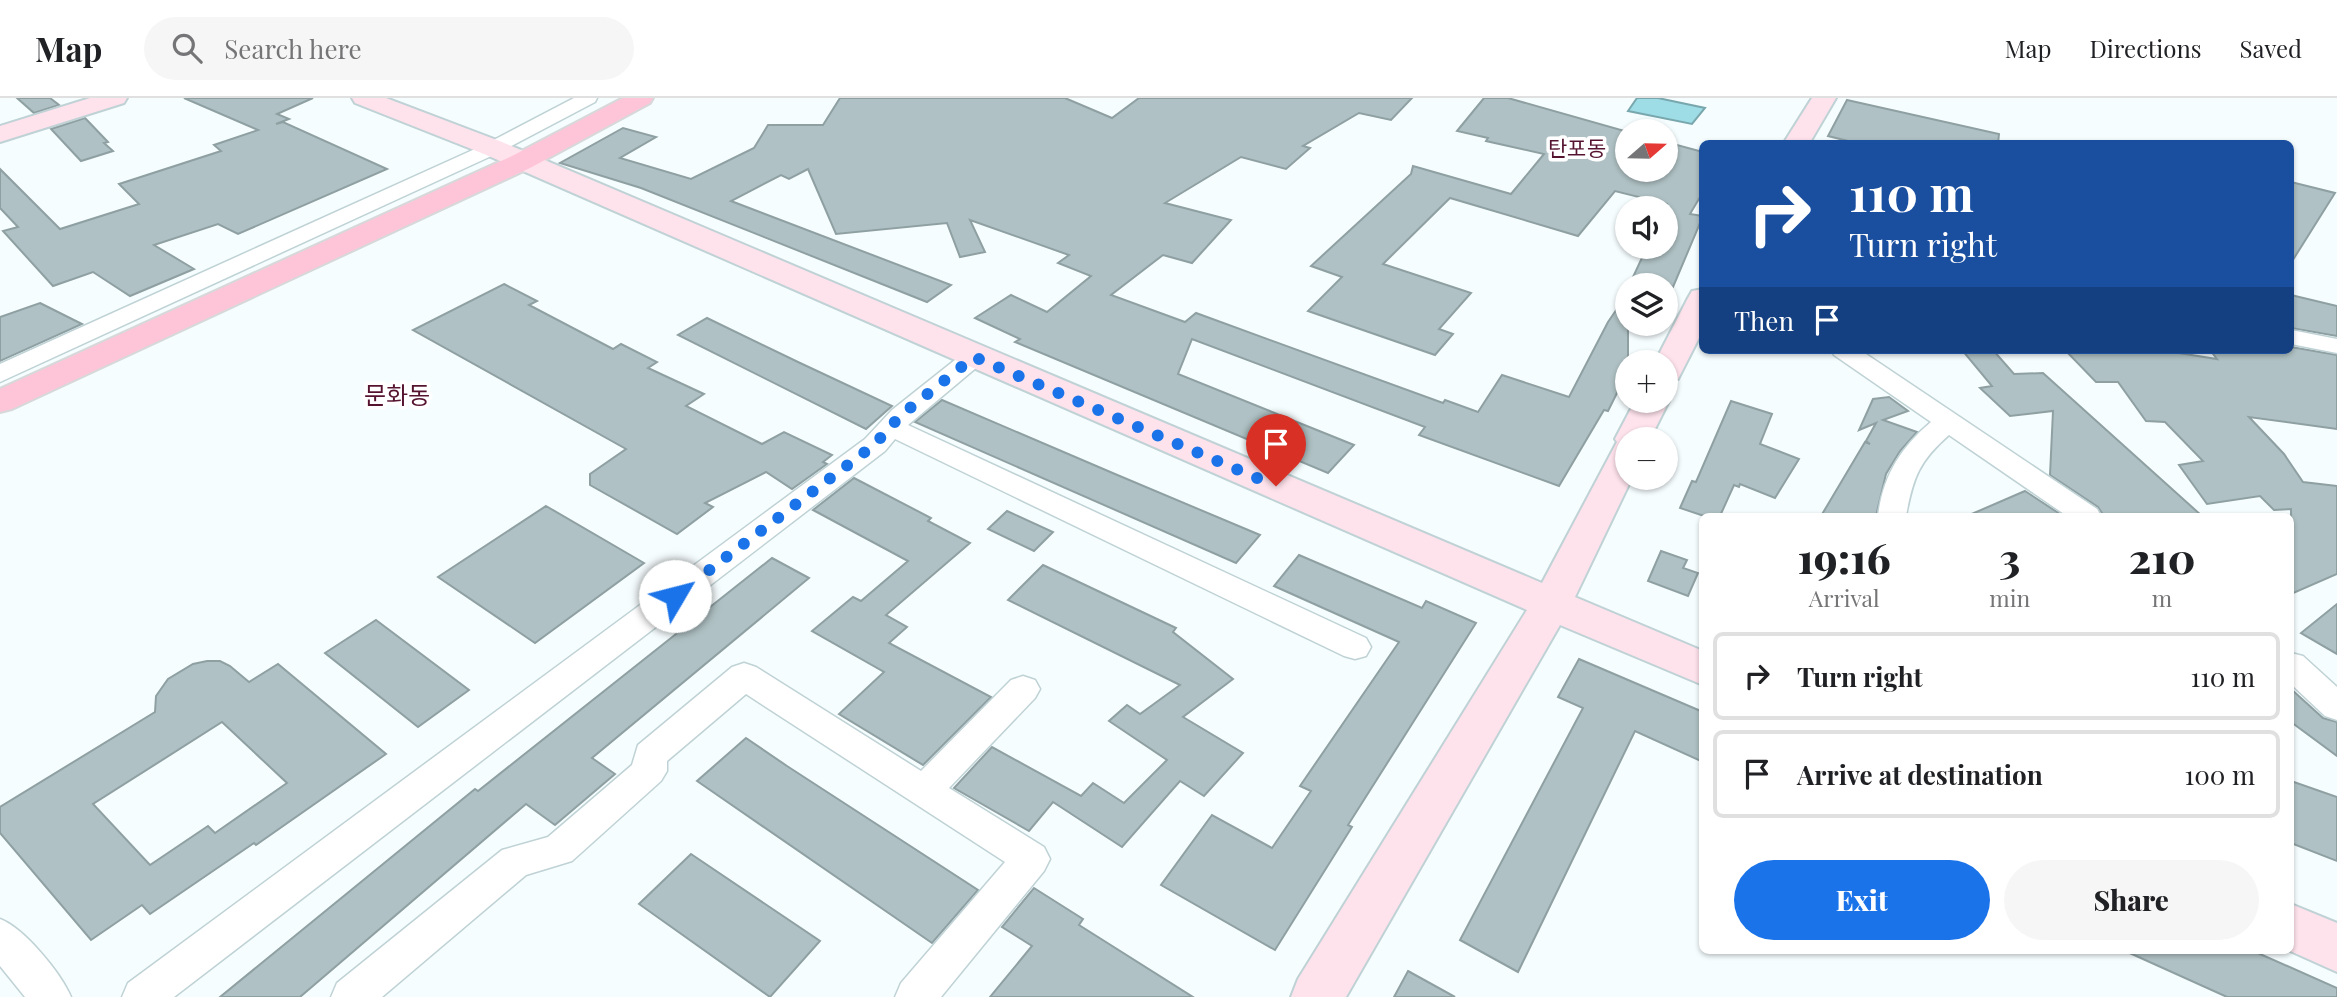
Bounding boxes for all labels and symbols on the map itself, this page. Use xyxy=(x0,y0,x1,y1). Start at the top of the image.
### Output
north arrow xyxy=(1615,119,1678,182)
district label: 탄포동 xyxy=(1548,133,1606,161)
district label: 문화동 xyxy=(364,378,430,410)
pin xyxy=(1246,414,1306,486)
position arrow xyxy=(638,559,712,633)

